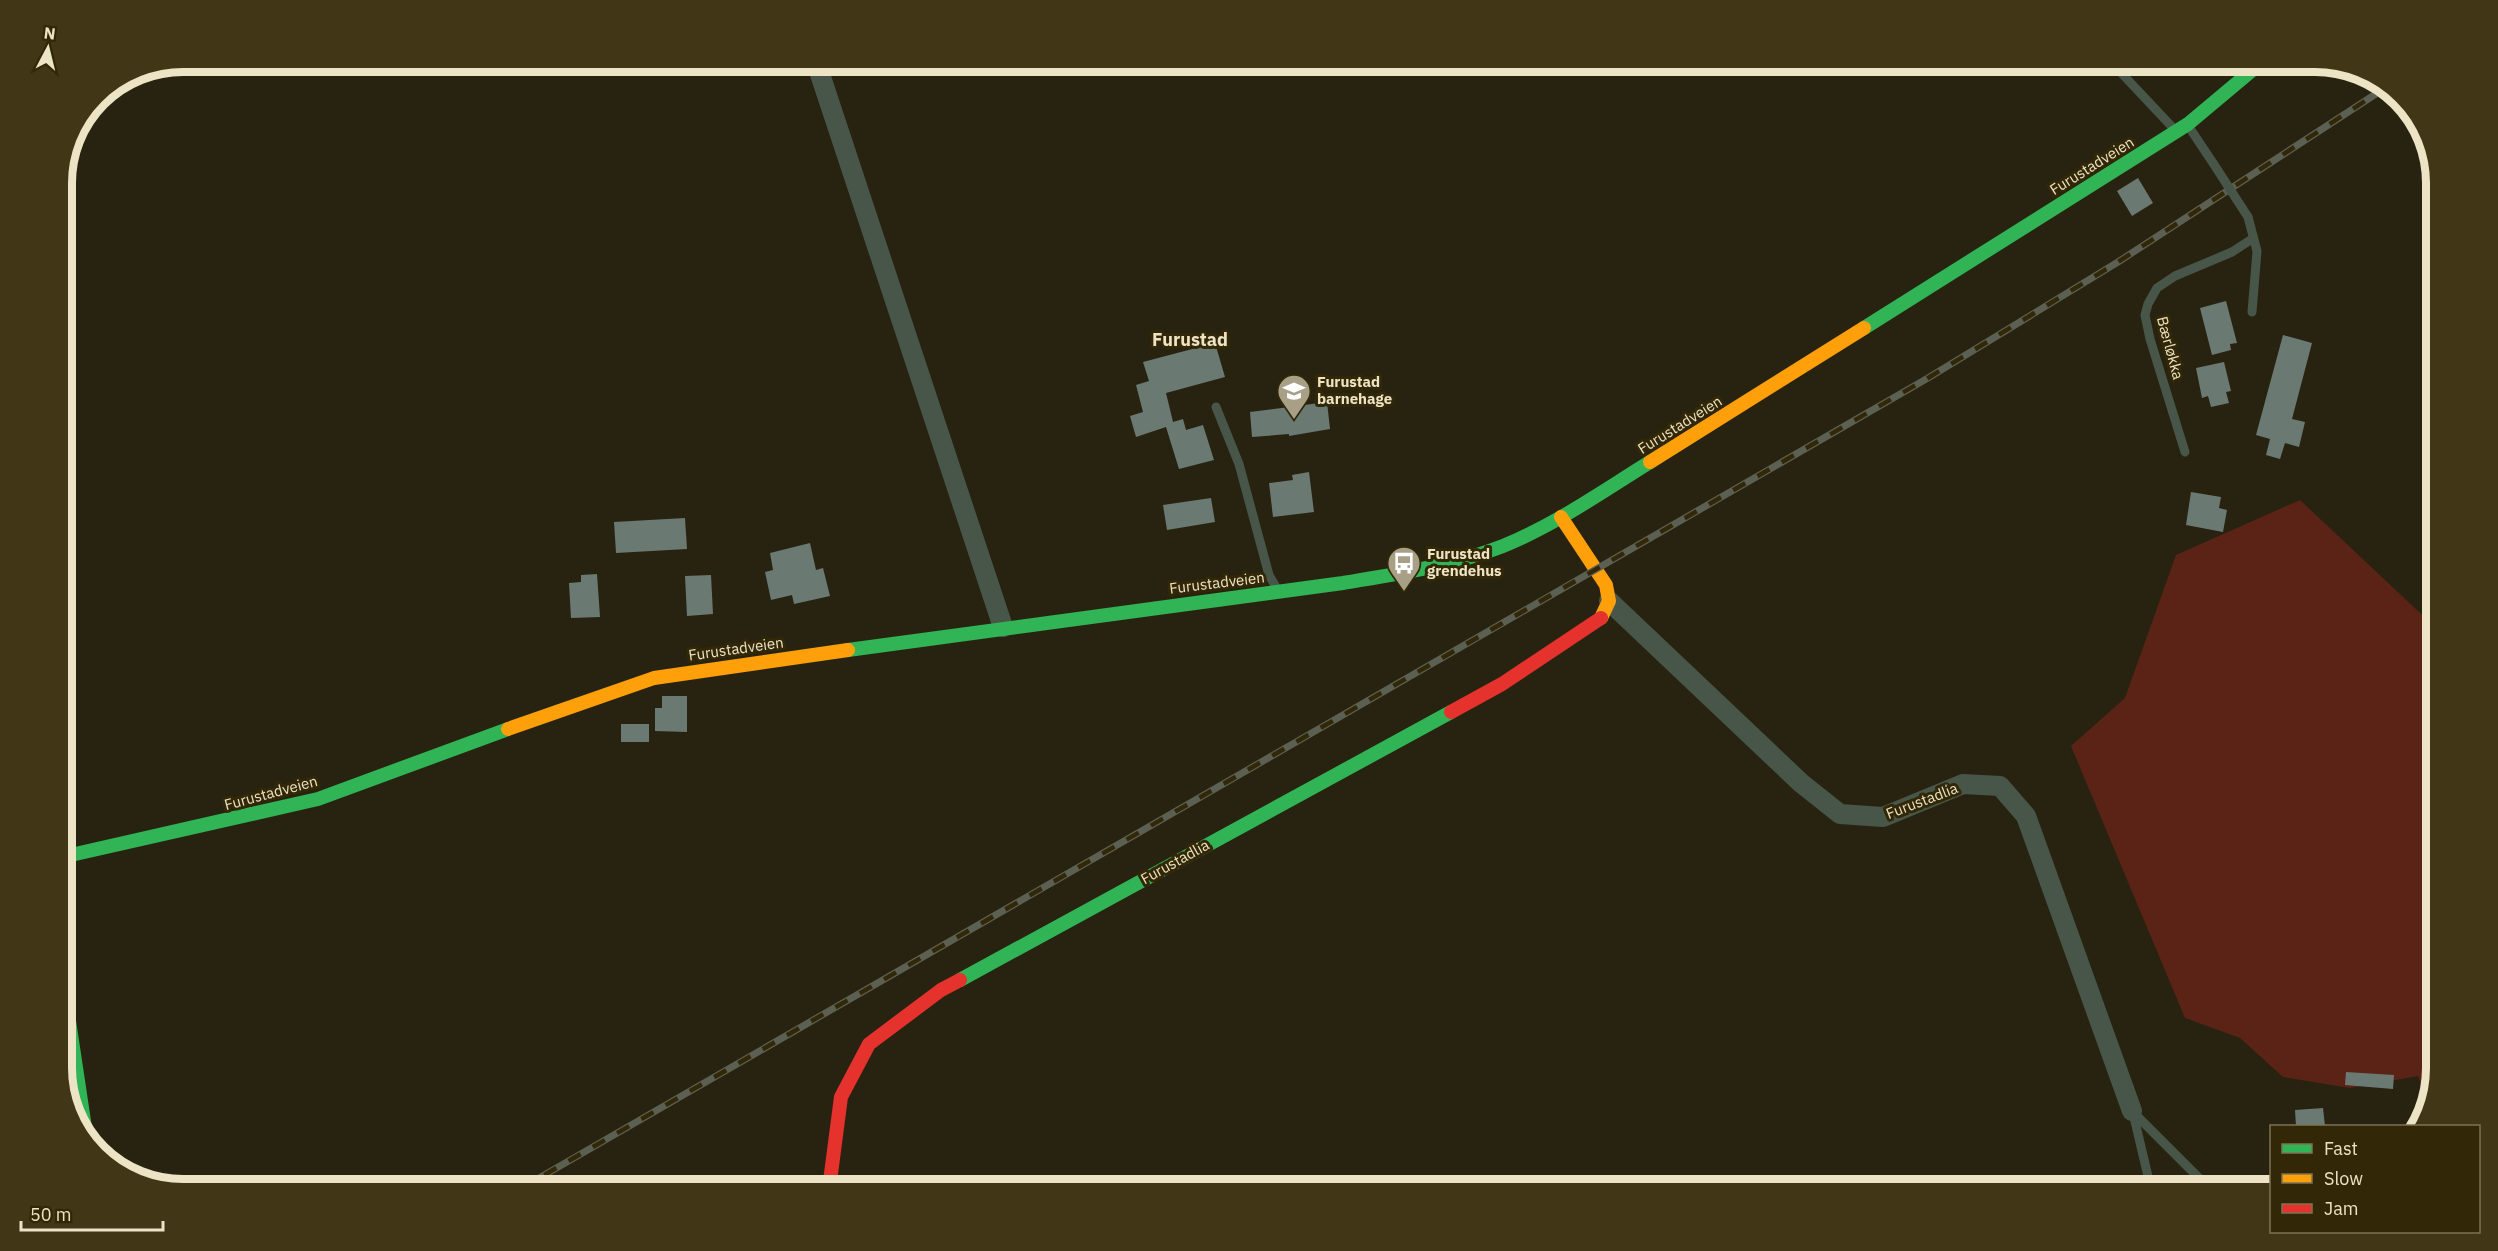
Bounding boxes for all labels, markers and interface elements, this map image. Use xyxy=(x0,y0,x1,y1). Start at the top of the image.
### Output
north arrow xyxy=(18,18,78,78)
text: N xyxy=(43,22,57,44)
street label: Furustadveien xyxy=(2046,132,2137,199)
street label: Bærløkka xyxy=(2153,314,2188,382)
district label: Furustad xyxy=(1152,328,1228,351)
place label: Furustad barnehage xyxy=(1317,372,1392,408)
school or university icon: Furustad barnehage xyxy=(1276,373,1312,420)
street label: Furustadveien xyxy=(1634,391,1725,458)
place label: Furustad grendehus xyxy=(1427,544,1502,580)
bus stop icon: Furustad grendehus xyxy=(1386,545,1422,592)
street label: Furustadveien xyxy=(1168,567,1266,598)
street label: Furustadveien xyxy=(687,632,785,665)
street label: Furustadveien xyxy=(222,771,320,814)
street label: Furustadlia xyxy=(1883,778,1961,823)
street label: Furustadlia xyxy=(1137,835,1212,888)
legend xyxy=(2270,1125,2480,1233)
text: Fast xyxy=(2324,1137,2358,1160)
text: Slow xyxy=(2324,1167,2363,1190)
scale bar xyxy=(21,1194,164,1232)
text: Jam xyxy=(2324,1197,2359,1220)
text: 50 m xyxy=(30,1203,72,1226)

